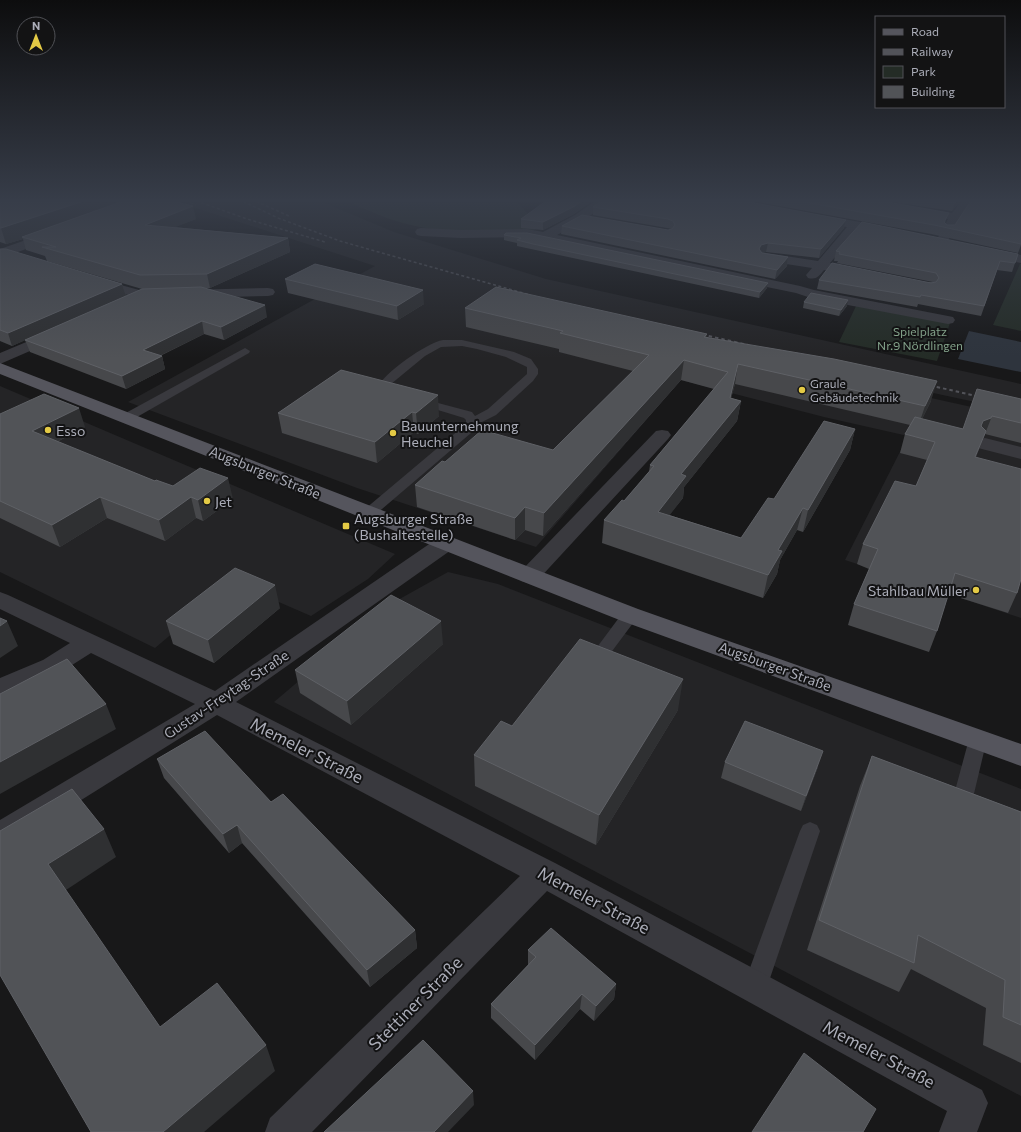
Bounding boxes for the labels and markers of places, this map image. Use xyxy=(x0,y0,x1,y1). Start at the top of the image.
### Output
place label: Graule Gebäudetechnik xyxy=(810,376,899,404)
marker: Graule Gebäudetechnik xyxy=(797,385,807,395)
place label: Bauunternehmung Heuchel xyxy=(401,417,519,450)
place label: Esso xyxy=(56,422,85,439)
marker: Esso xyxy=(43,425,53,435)
marker: Bauunternehmung Heuchel xyxy=(388,428,398,438)
place label: Jet xyxy=(215,493,232,510)
marker: Jet xyxy=(202,496,212,506)
place label: Augsburger Straße (Bushaltestelle) xyxy=(354,510,473,543)
marker: Augsburger Straße (Bushaltestelle) xyxy=(341,521,351,531)
place label: Stahlbau Müller xyxy=(868,582,968,599)
marker: Stahlbau Müller xyxy=(971,585,981,595)

